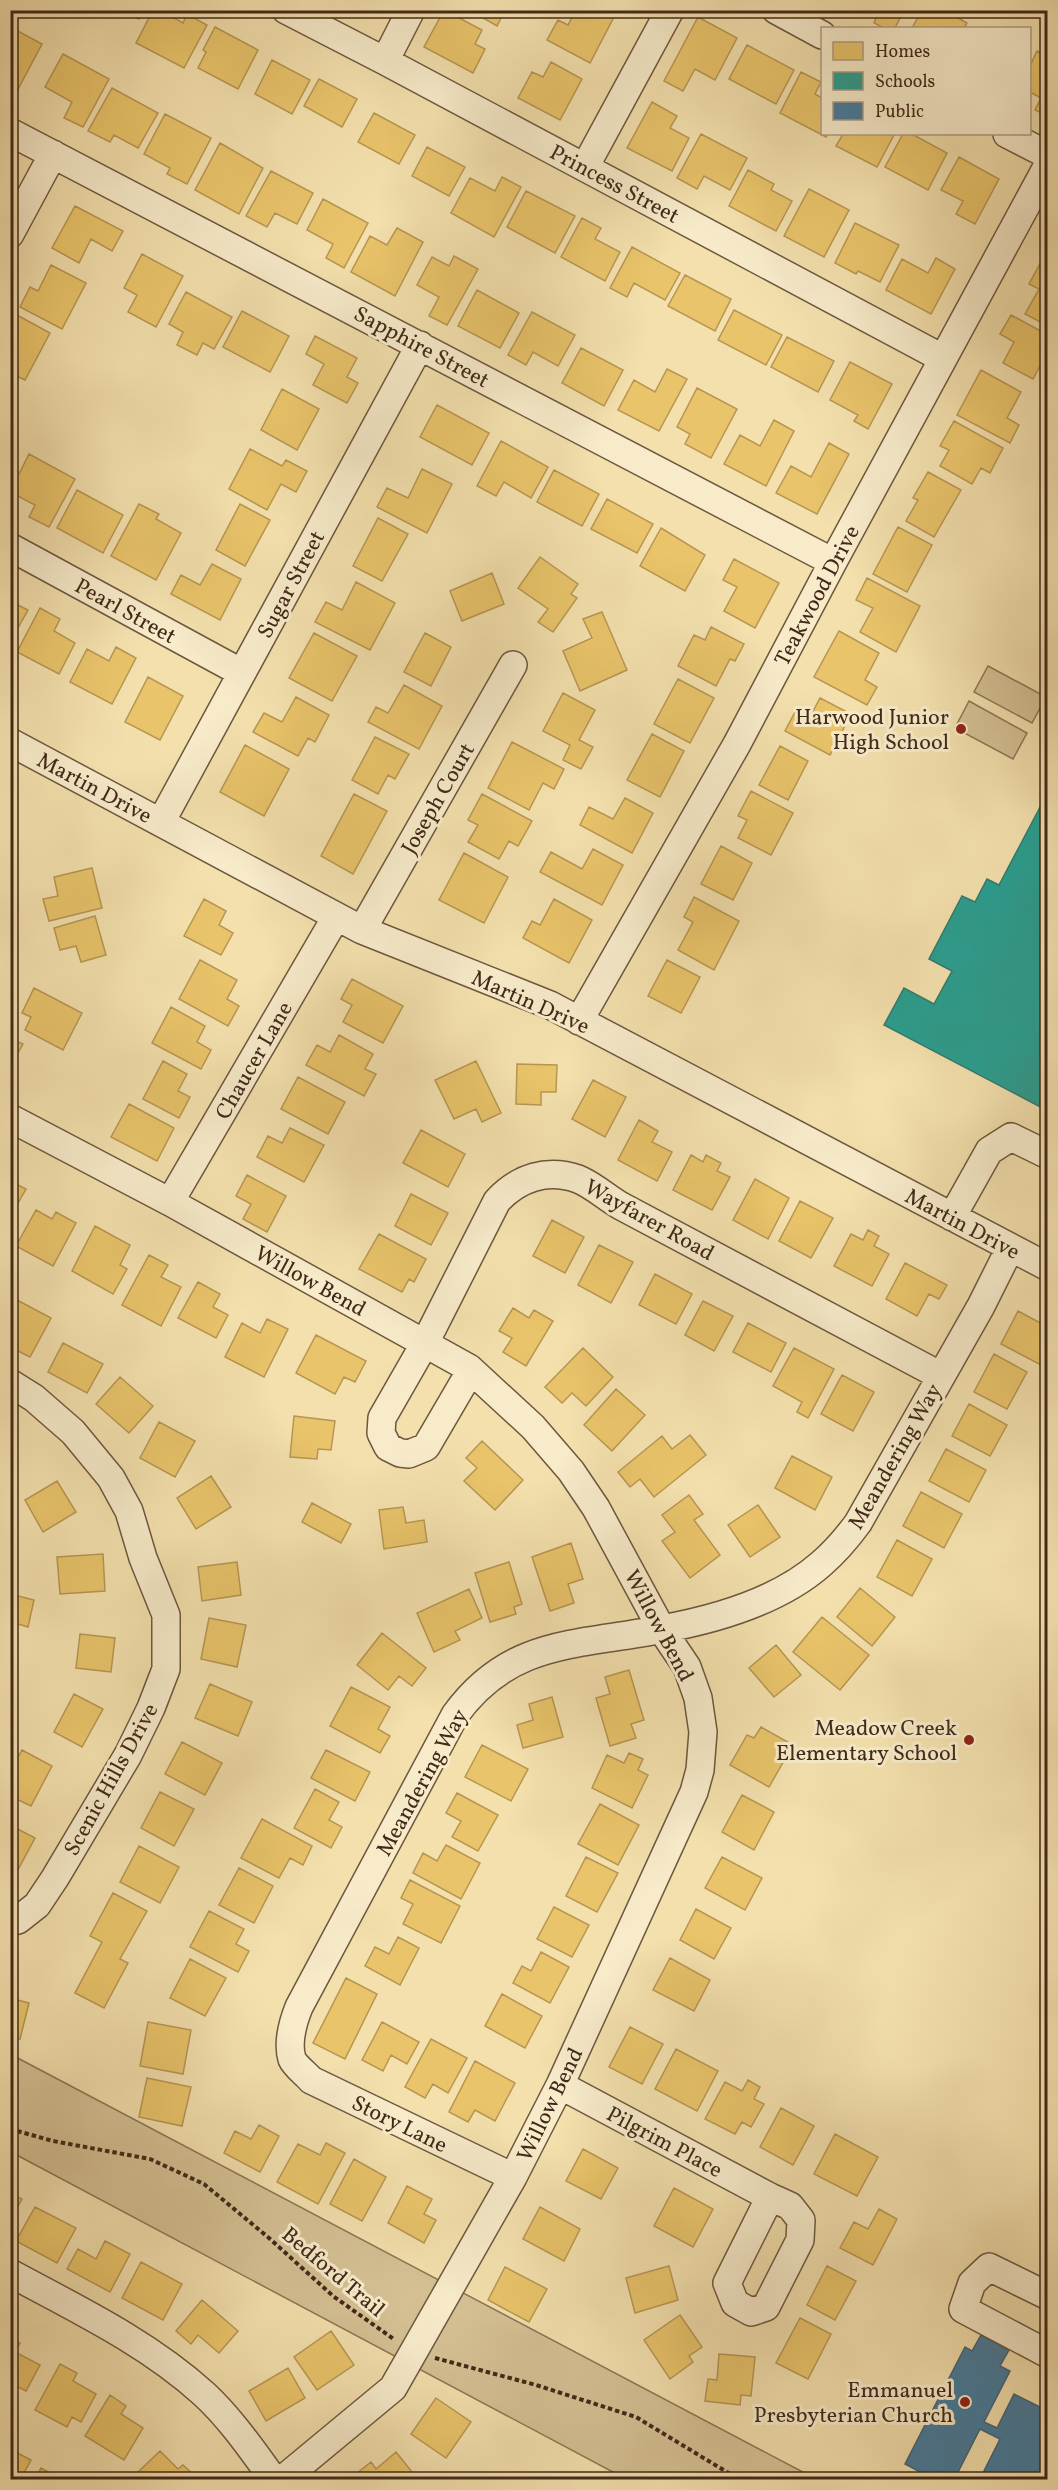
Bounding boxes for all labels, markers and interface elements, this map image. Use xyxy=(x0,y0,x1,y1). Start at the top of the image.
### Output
legend xyxy=(821,27,1031,135)
text: Homes xyxy=(875,40,930,65)
text: Schools xyxy=(875,70,935,95)
text: Public xyxy=(875,100,924,125)
street label: Princess Street xyxy=(543,138,684,233)
street label: Sapphire Street xyxy=(348,299,494,397)
street label: Teakwood Drive xyxy=(768,520,868,672)
street label: Sugar Street xyxy=(251,526,334,645)
street label: Pearl Street xyxy=(68,572,181,653)
place label: Harwood Junior High School xyxy=(795,703,949,759)
marker: Harwood Junior High School xyxy=(954,722,968,736)
street label: Joseph Court xyxy=(395,738,484,861)
street label: Martin Drive xyxy=(31,746,157,833)
street label: Martin Drive xyxy=(466,963,594,1043)
street label: Chaucer Lane xyxy=(209,997,301,1126)
street label: Wayfarer Road xyxy=(578,1173,719,1270)
street label: Martin Drive xyxy=(899,1182,1025,1269)
street label: Willow Bend xyxy=(248,1239,371,1326)
street label: Meandering Way xyxy=(842,1378,951,1536)
street label: Willow Bend xyxy=(615,1565,700,1688)
street label: Scenic Hills Drive xyxy=(57,1698,167,1862)
street label: Meandering Way xyxy=(370,1704,477,1862)
place label: Meadow Creek Elementary School xyxy=(776,1714,957,1770)
marker: Meadow Creek Elementary School xyxy=(962,1733,976,1747)
street label: Willow Bend xyxy=(510,2043,592,2167)
street label: Story Lane xyxy=(346,2089,452,2162)
street label: Pilgrim Place xyxy=(600,2100,727,2187)
street label: Bedford Trail xyxy=(274,2220,391,2325)
place label: Emmanuel Presbyterian Church xyxy=(754,2376,953,2432)
marker: Emmanuel Presbyterian Church xyxy=(958,2395,972,2409)

